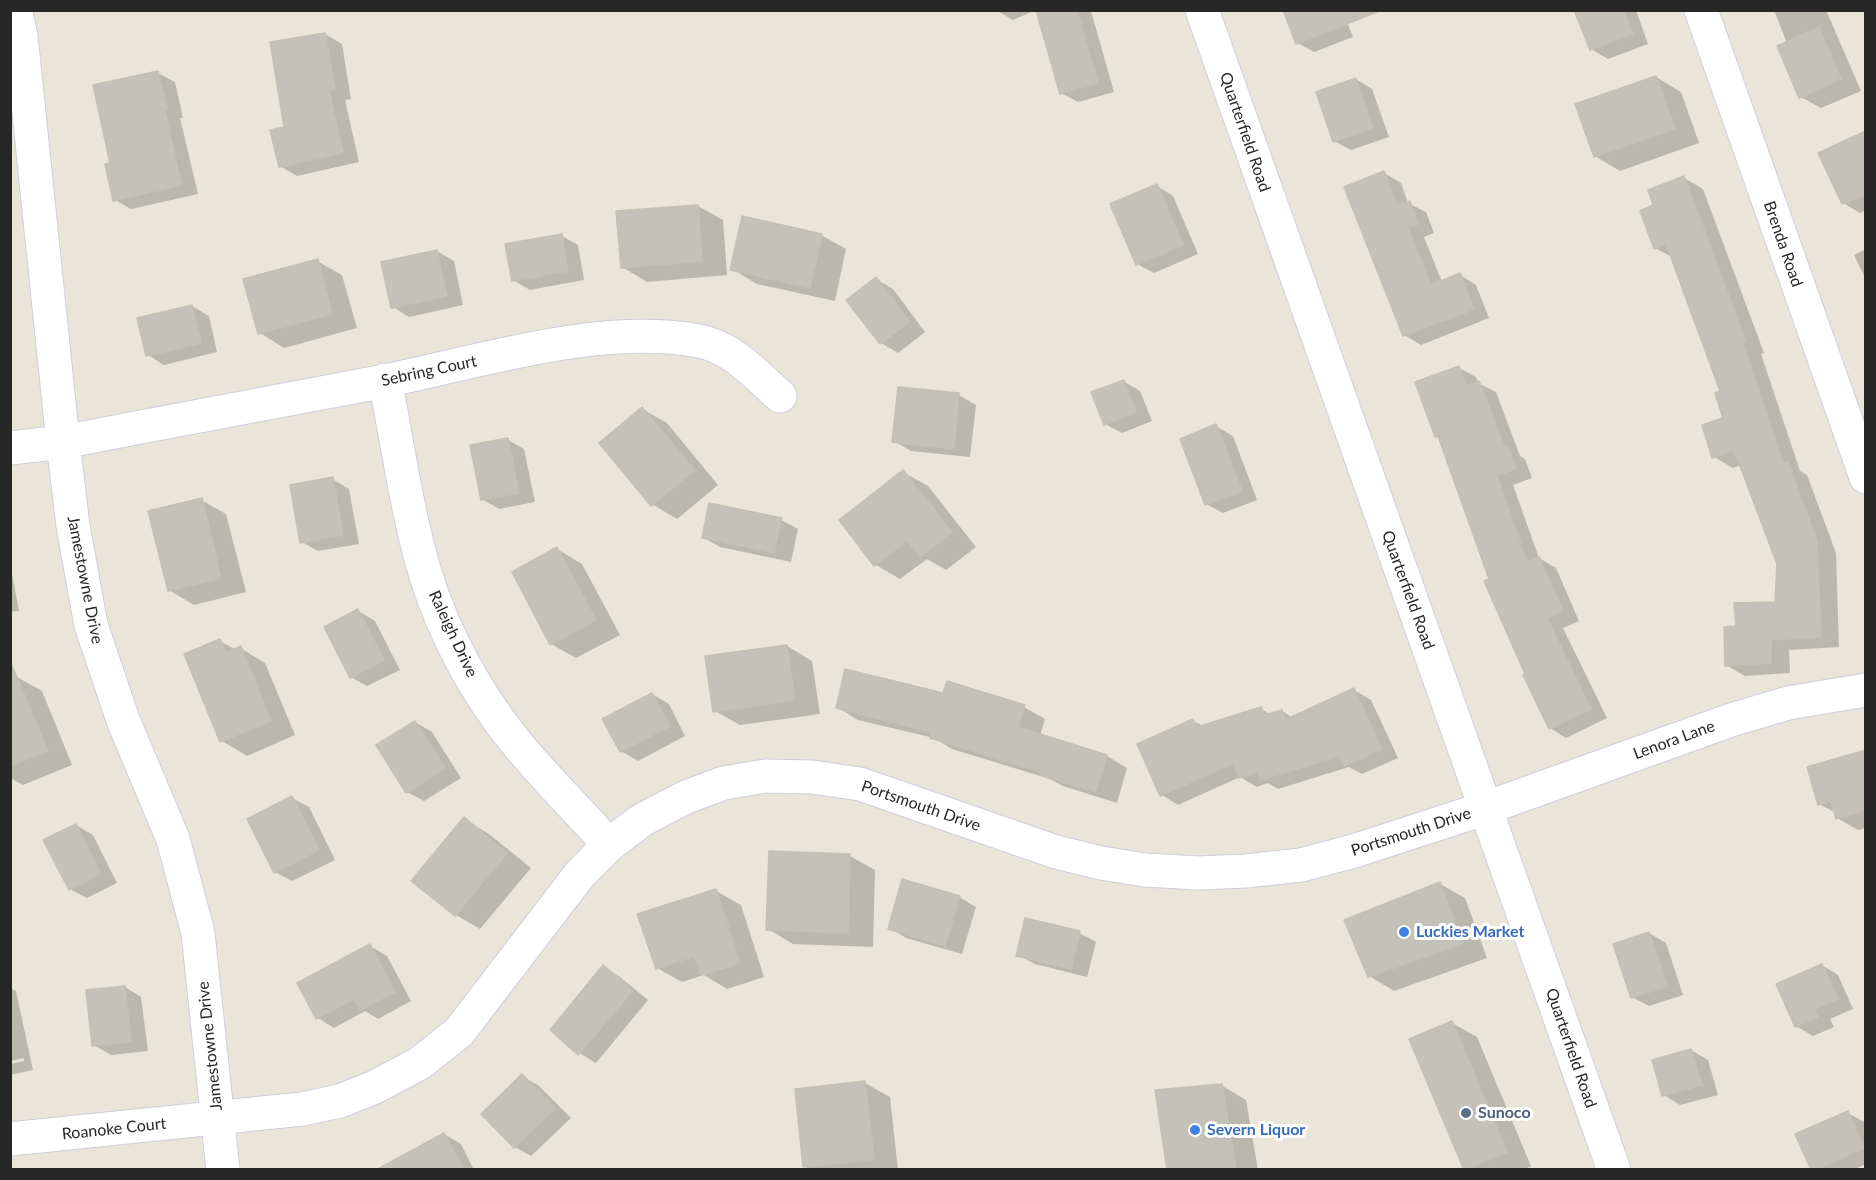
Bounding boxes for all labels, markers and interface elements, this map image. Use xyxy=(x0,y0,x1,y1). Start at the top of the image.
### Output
street label: Quarterfield Road xyxy=(1216,70,1274,194)
street label: Brenda Road xyxy=(1759,199,1807,289)
street label: Sebring Court xyxy=(380,352,478,390)
street label: Jamestowne Drive xyxy=(63,514,107,646)
street label: Quarterfield Road xyxy=(1378,528,1438,652)
street label: Raleigh Drive xyxy=(425,588,481,680)
street label: Lenora Lane xyxy=(1631,716,1717,764)
street label: Portsmouth Drive xyxy=(859,777,983,835)
street label: Portsmouth Drive xyxy=(1349,804,1473,860)
place label: Luckies Market xyxy=(1416,922,1524,942)
marker: Luckies Market xyxy=(1397,925,1411,939)
street label: Jamestowne Drive xyxy=(194,980,226,1112)
street label: Quarterfield Road xyxy=(1542,986,1600,1110)
place label: Sunoco xyxy=(1478,1103,1531,1123)
marker: Sunoco xyxy=(1459,1106,1473,1120)
street label: Roanoke Court xyxy=(61,1114,167,1144)
place label: Severn Liquor xyxy=(1207,1120,1305,1140)
marker: Severn Liquor xyxy=(1188,1123,1202,1137)

